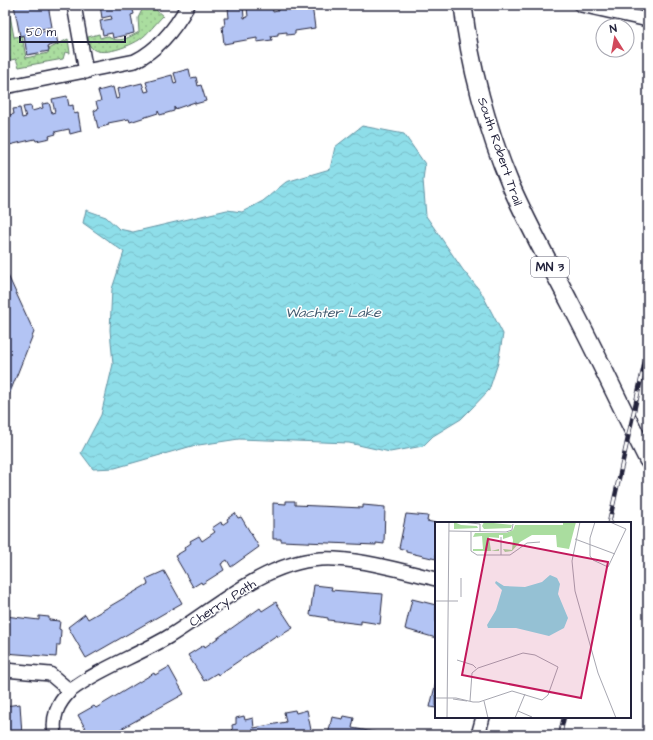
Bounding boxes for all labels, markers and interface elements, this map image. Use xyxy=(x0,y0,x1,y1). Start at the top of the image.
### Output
scale bar xyxy=(20,18,125,44)
north arrow xyxy=(595,18,635,58)
text: N xyxy=(608,21,618,37)
text: 50 m xyxy=(26,24,57,41)
street label: South Robert Trail xyxy=(473,95,527,208)
road number: MN 3 xyxy=(531,257,569,277)
water label: Wachter Lake xyxy=(285,303,382,323)
inset map xyxy=(435,522,631,718)
street label: Cherry Path xyxy=(186,574,260,632)

